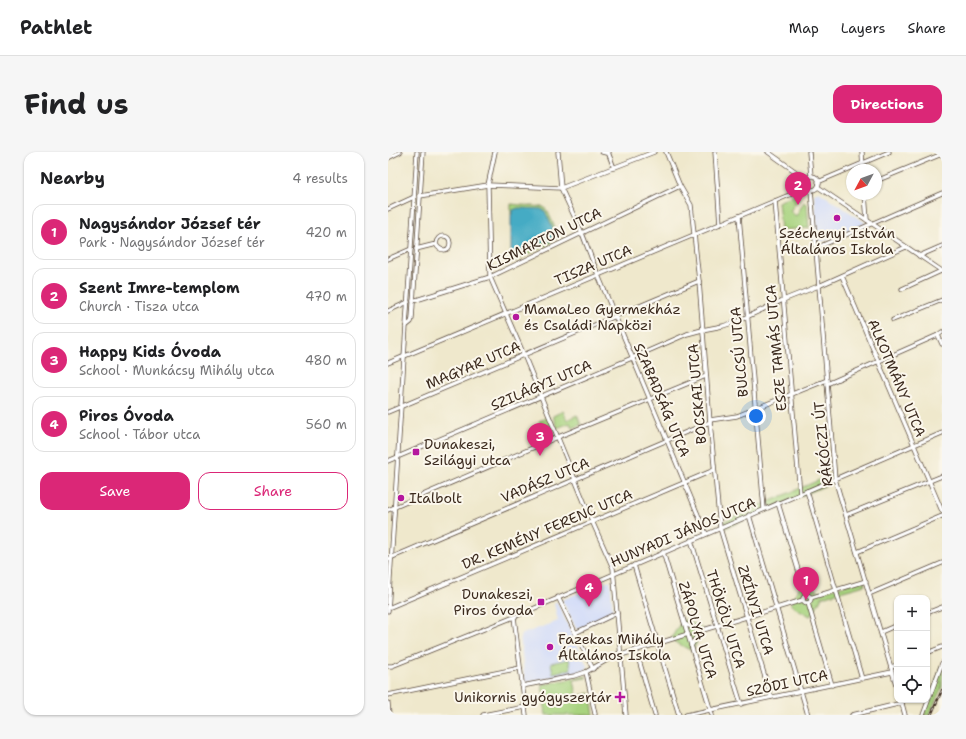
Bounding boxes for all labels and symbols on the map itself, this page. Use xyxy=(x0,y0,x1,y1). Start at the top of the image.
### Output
north arrow xyxy=(846,164,882,200)
pin: 2 xyxy=(785,172,811,205)
street label: KISMARTON UTCA xyxy=(484,203,604,275)
marker: Széchenyi István Általános Iskola xyxy=(832,213,842,223)
place label: Széchenyi István Általános Iskola xyxy=(779,224,895,258)
street label: TISZA UTCA xyxy=(552,241,634,289)
street label: ESZE TAMÁS UTCA xyxy=(762,284,790,412)
place label: MamaLeo Gyermekház és Családi Napközi xyxy=(524,300,681,334)
street label: BULCSÚ UTCA xyxy=(726,306,752,398)
marker: MamaLeo Gyermekház és Családi Napközi xyxy=(511,312,521,322)
street label: ALKOTMÁNY UTCA xyxy=(864,316,930,440)
street label: MAGYAR UTCA xyxy=(423,337,523,393)
street label: SZABADSÁG UTCA xyxy=(630,340,694,460)
street label: BOCSKAI UTCA xyxy=(684,343,710,445)
street label: SZILÁGYI UTCA xyxy=(488,356,594,414)
street label: RÁKÓCZI ÚT xyxy=(810,400,836,488)
your location xyxy=(746,406,766,426)
pin: 3 xyxy=(527,423,553,456)
place label: Dunakeszi, Szilágyi utca xyxy=(424,435,511,469)
marker: Dunakeszi, Szilágyi utca xyxy=(411,447,421,457)
street label: VADÁSZ UTCA xyxy=(498,453,592,507)
street label: DR. KEMÉNY FERENC UTCA xyxy=(459,485,635,573)
place label: Italbolt xyxy=(409,489,462,507)
marker: Italbolt xyxy=(396,493,406,503)
street label: HUNYADI JÁNOS UTCA xyxy=(608,493,758,571)
street label: ZRÍNYI UTCA xyxy=(734,563,778,657)
street label: THÖKÖLY UTCA xyxy=(702,567,750,671)
pin: 1 xyxy=(793,567,819,600)
pin: 4 xyxy=(576,574,602,607)
street label: ZÁPOLYA UTCA xyxy=(675,579,721,681)
place label: Dunakeszi, Piros óvoda xyxy=(454,585,533,619)
marker: Dunakeszi, Piros óvoda xyxy=(536,597,546,607)
place label: Fazekas Mihály Általános Iskola xyxy=(558,630,671,664)
marker: Fazekas Mihály Általános Iskola xyxy=(545,642,555,652)
street label: SZŐDI UTCA xyxy=(745,666,829,700)
place label: Unikornis gyógyszertár xyxy=(454,688,612,706)
marker: Unikornis gyógyszertár xyxy=(615,692,625,702)

